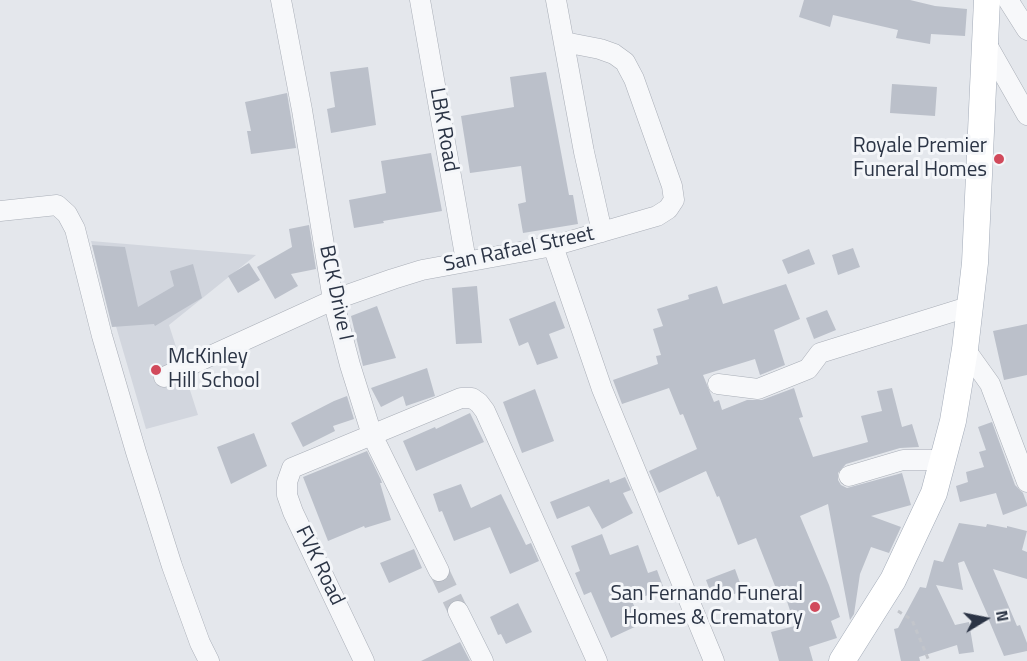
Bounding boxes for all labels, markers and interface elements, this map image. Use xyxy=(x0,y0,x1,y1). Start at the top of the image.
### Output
street label: LBK Road xyxy=(423,86,463,174)
place label: Royale Premier Funeral Homes xyxy=(853,134,987,184)
marker: Royale Premier Funeral Homes xyxy=(992,152,1006,166)
street label: San Rafael Street xyxy=(442,222,596,278)
street label: BCK Drive I xyxy=(313,243,357,343)
place label: McKinley Hill School xyxy=(168,345,260,395)
marker: McKinley Hill School xyxy=(149,363,163,377)
street label: FVK Road xyxy=(289,522,349,610)
place label: San Fernando Funeral Homes & Crematory xyxy=(610,582,803,632)
north arrow xyxy=(955,589,1015,649)
marker: San Fernando Funeral Homes & Crematory xyxy=(808,600,822,614)
text: N xyxy=(990,608,1016,623)

